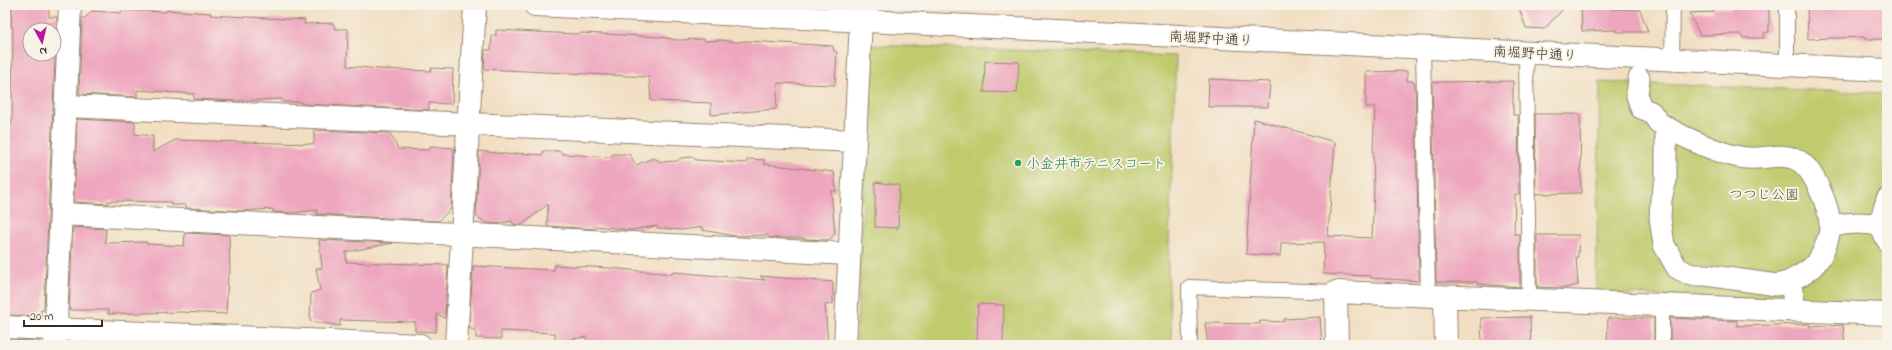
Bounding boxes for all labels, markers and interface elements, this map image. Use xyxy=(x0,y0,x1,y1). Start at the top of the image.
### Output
north arrow xyxy=(22,22,62,62)
street label: 南堀野中通り xyxy=(1168,27,1253,52)
text: N xyxy=(38,42,48,59)
street label: 南堀野中通り xyxy=(1492,42,1577,67)
place label: 小金井市テニスコート xyxy=(1026,154,1166,175)
marker: 小金井市テニスコート xyxy=(1013,158,1023,168)
park label: つつじ公園 xyxy=(1729,185,1799,206)
scale bar xyxy=(24,302,102,328)
text: 20 m xyxy=(30,308,53,326)

